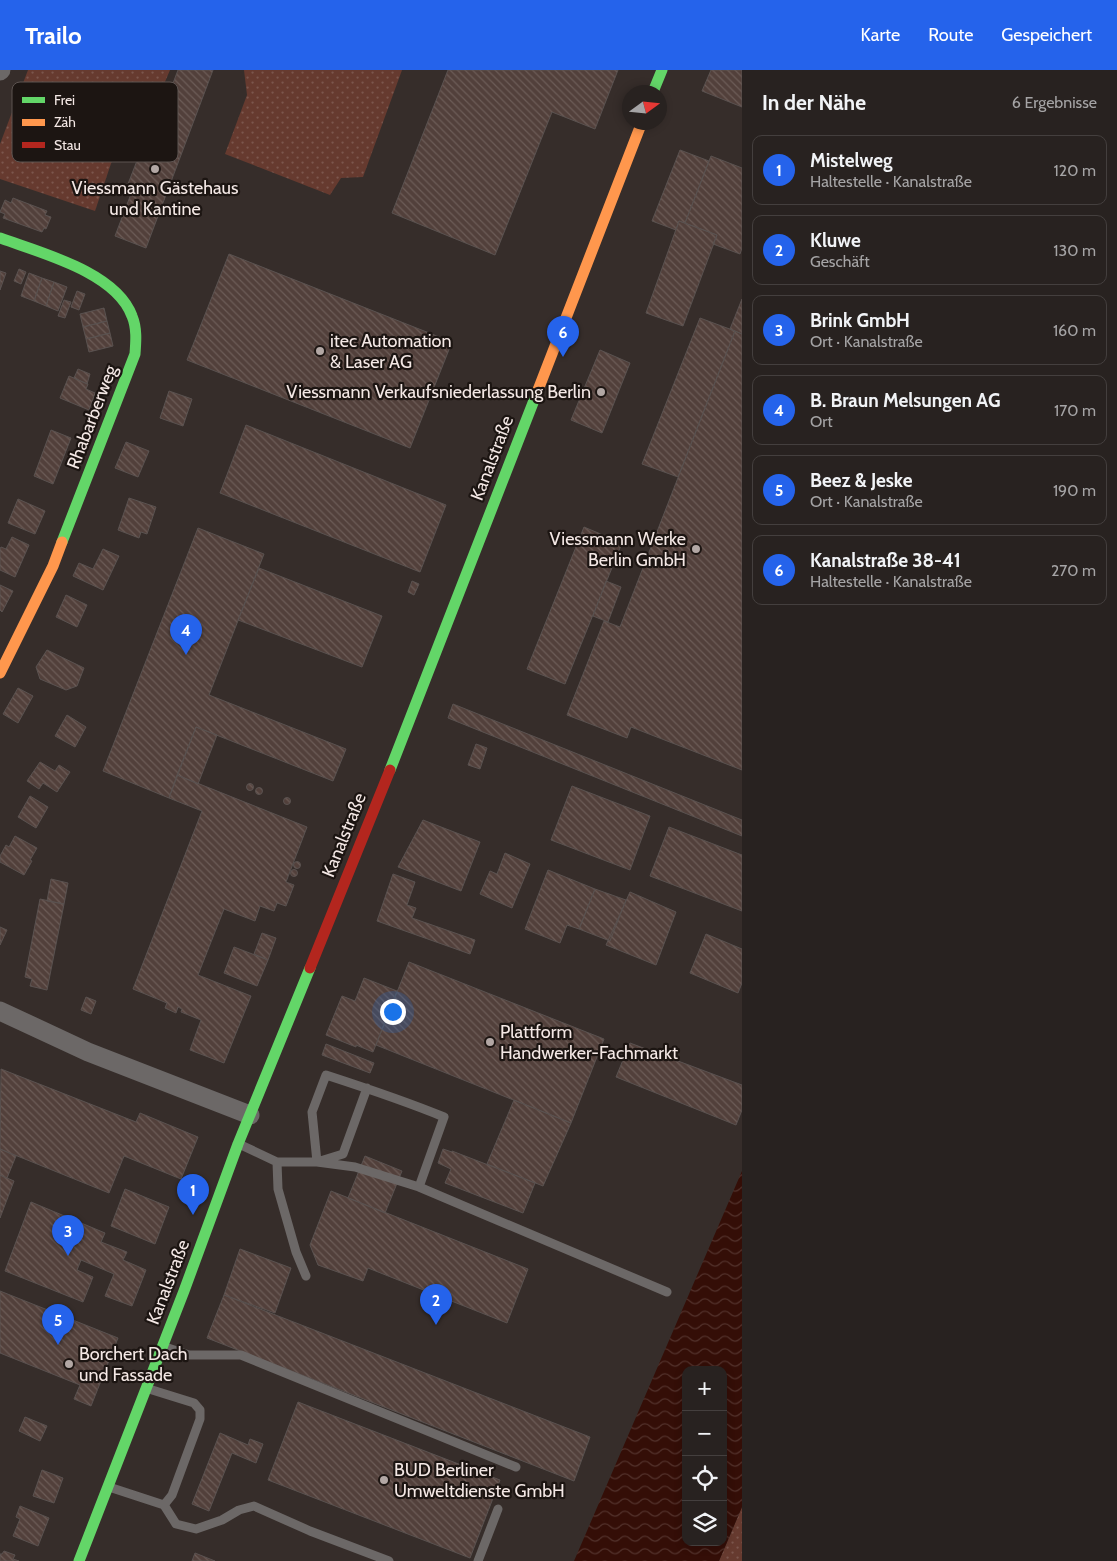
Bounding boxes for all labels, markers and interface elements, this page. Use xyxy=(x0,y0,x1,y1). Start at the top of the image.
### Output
text: Trailo xyxy=(25,21,82,50)
text: Karte xyxy=(861,24,900,46)
text: Route xyxy=(928,24,973,46)
text: Gespeichert xyxy=(1001,24,1092,46)
legend xyxy=(12,82,178,162)
north arrow xyxy=(622,85,667,130)
text: In der Nähe xyxy=(762,90,866,115)
text: Frei xyxy=(54,91,75,109)
text: 6 Ergebnisse xyxy=(1012,93,1097,112)
text: Zäh xyxy=(54,113,76,131)
text: Stau xyxy=(54,136,81,154)
text: Mistelweg xyxy=(810,149,892,172)
text: 1 xyxy=(776,161,782,180)
text: 120 m xyxy=(1054,161,1096,180)
marker: Viessmann Gästehaus und Kantine xyxy=(149,163,161,175)
text: Haltestelle · Kanalstraße xyxy=(810,172,972,191)
place label: Viessmann Gästehaus und Kantine xyxy=(72,177,239,220)
text: Kluwe xyxy=(810,229,861,252)
text: 2 xyxy=(775,241,783,260)
text: 130 m xyxy=(1053,241,1096,260)
text: Geschäft xyxy=(810,252,870,271)
text: Brink GmbH xyxy=(810,309,910,332)
pin: 6 xyxy=(547,316,579,357)
text: 3 xyxy=(775,321,783,340)
text: 160 m xyxy=(1053,321,1096,340)
place label: itec Automation & Laser AG xyxy=(330,330,452,373)
text: Ort · Kanalstraße xyxy=(810,332,923,351)
marker: itec Automation & Laser AG xyxy=(314,345,326,357)
street label: Rhabarberweg xyxy=(62,361,122,472)
place label: Viessmann Verkaufsniederlassung Berlin xyxy=(286,381,591,403)
marker: Viessmann Verkaufsniederlassung Berlin xyxy=(595,386,607,398)
text: B. Braun Melsungen AG xyxy=(810,389,1001,412)
text: 4 xyxy=(774,401,784,420)
text: 170 m xyxy=(1054,401,1096,420)
text: Ort xyxy=(810,412,833,431)
street label: Kanalstraße xyxy=(466,413,518,503)
text: Beez & Jeske xyxy=(810,469,912,492)
text: 5 xyxy=(775,481,783,500)
text: 190 m xyxy=(1053,481,1096,500)
text: Ort · Kanalstraße xyxy=(810,492,923,511)
place label: Viessmann Werke Berlin GmbH xyxy=(550,528,686,571)
marker: Viessmann Werke Berlin GmbH xyxy=(690,543,702,555)
text: Kanalstraße 38-41 xyxy=(810,549,961,572)
text: 6 xyxy=(775,561,784,580)
text: 270 m xyxy=(1051,561,1096,580)
text: Haltestelle · Kanalstraße xyxy=(810,572,972,591)
pin: 4 xyxy=(170,614,202,655)
street label: Kanalstraße xyxy=(317,790,371,880)
your location xyxy=(380,999,406,1025)
place label: Plattform Handwerker-Fachmarkt xyxy=(500,1021,678,1064)
marker: Plattform Handwerker-Fachmarkt xyxy=(484,1036,496,1048)
pin: 1 xyxy=(177,1174,209,1215)
pin: 3 xyxy=(52,1215,84,1256)
street label: Kanalstraße xyxy=(142,1237,194,1327)
pin: 2 xyxy=(420,1284,452,1325)
pin: 5 xyxy=(42,1304,74,1345)
place label: Borchert Dach und Fassade xyxy=(79,1343,188,1386)
marker: Borchert Dach und Fassade xyxy=(63,1358,75,1370)
map controls xyxy=(682,1366,727,1546)
button: + xyxy=(682,1366,727,1411)
button: − xyxy=(682,1411,727,1456)
button: locate xyxy=(682,1456,727,1501)
place label: BUD Berliner Umweltdienste GmbH xyxy=(394,1459,565,1502)
marker: BUD Berliner Umweltdienste GmbH xyxy=(378,1474,390,1486)
button: layers xyxy=(682,1501,727,1546)

